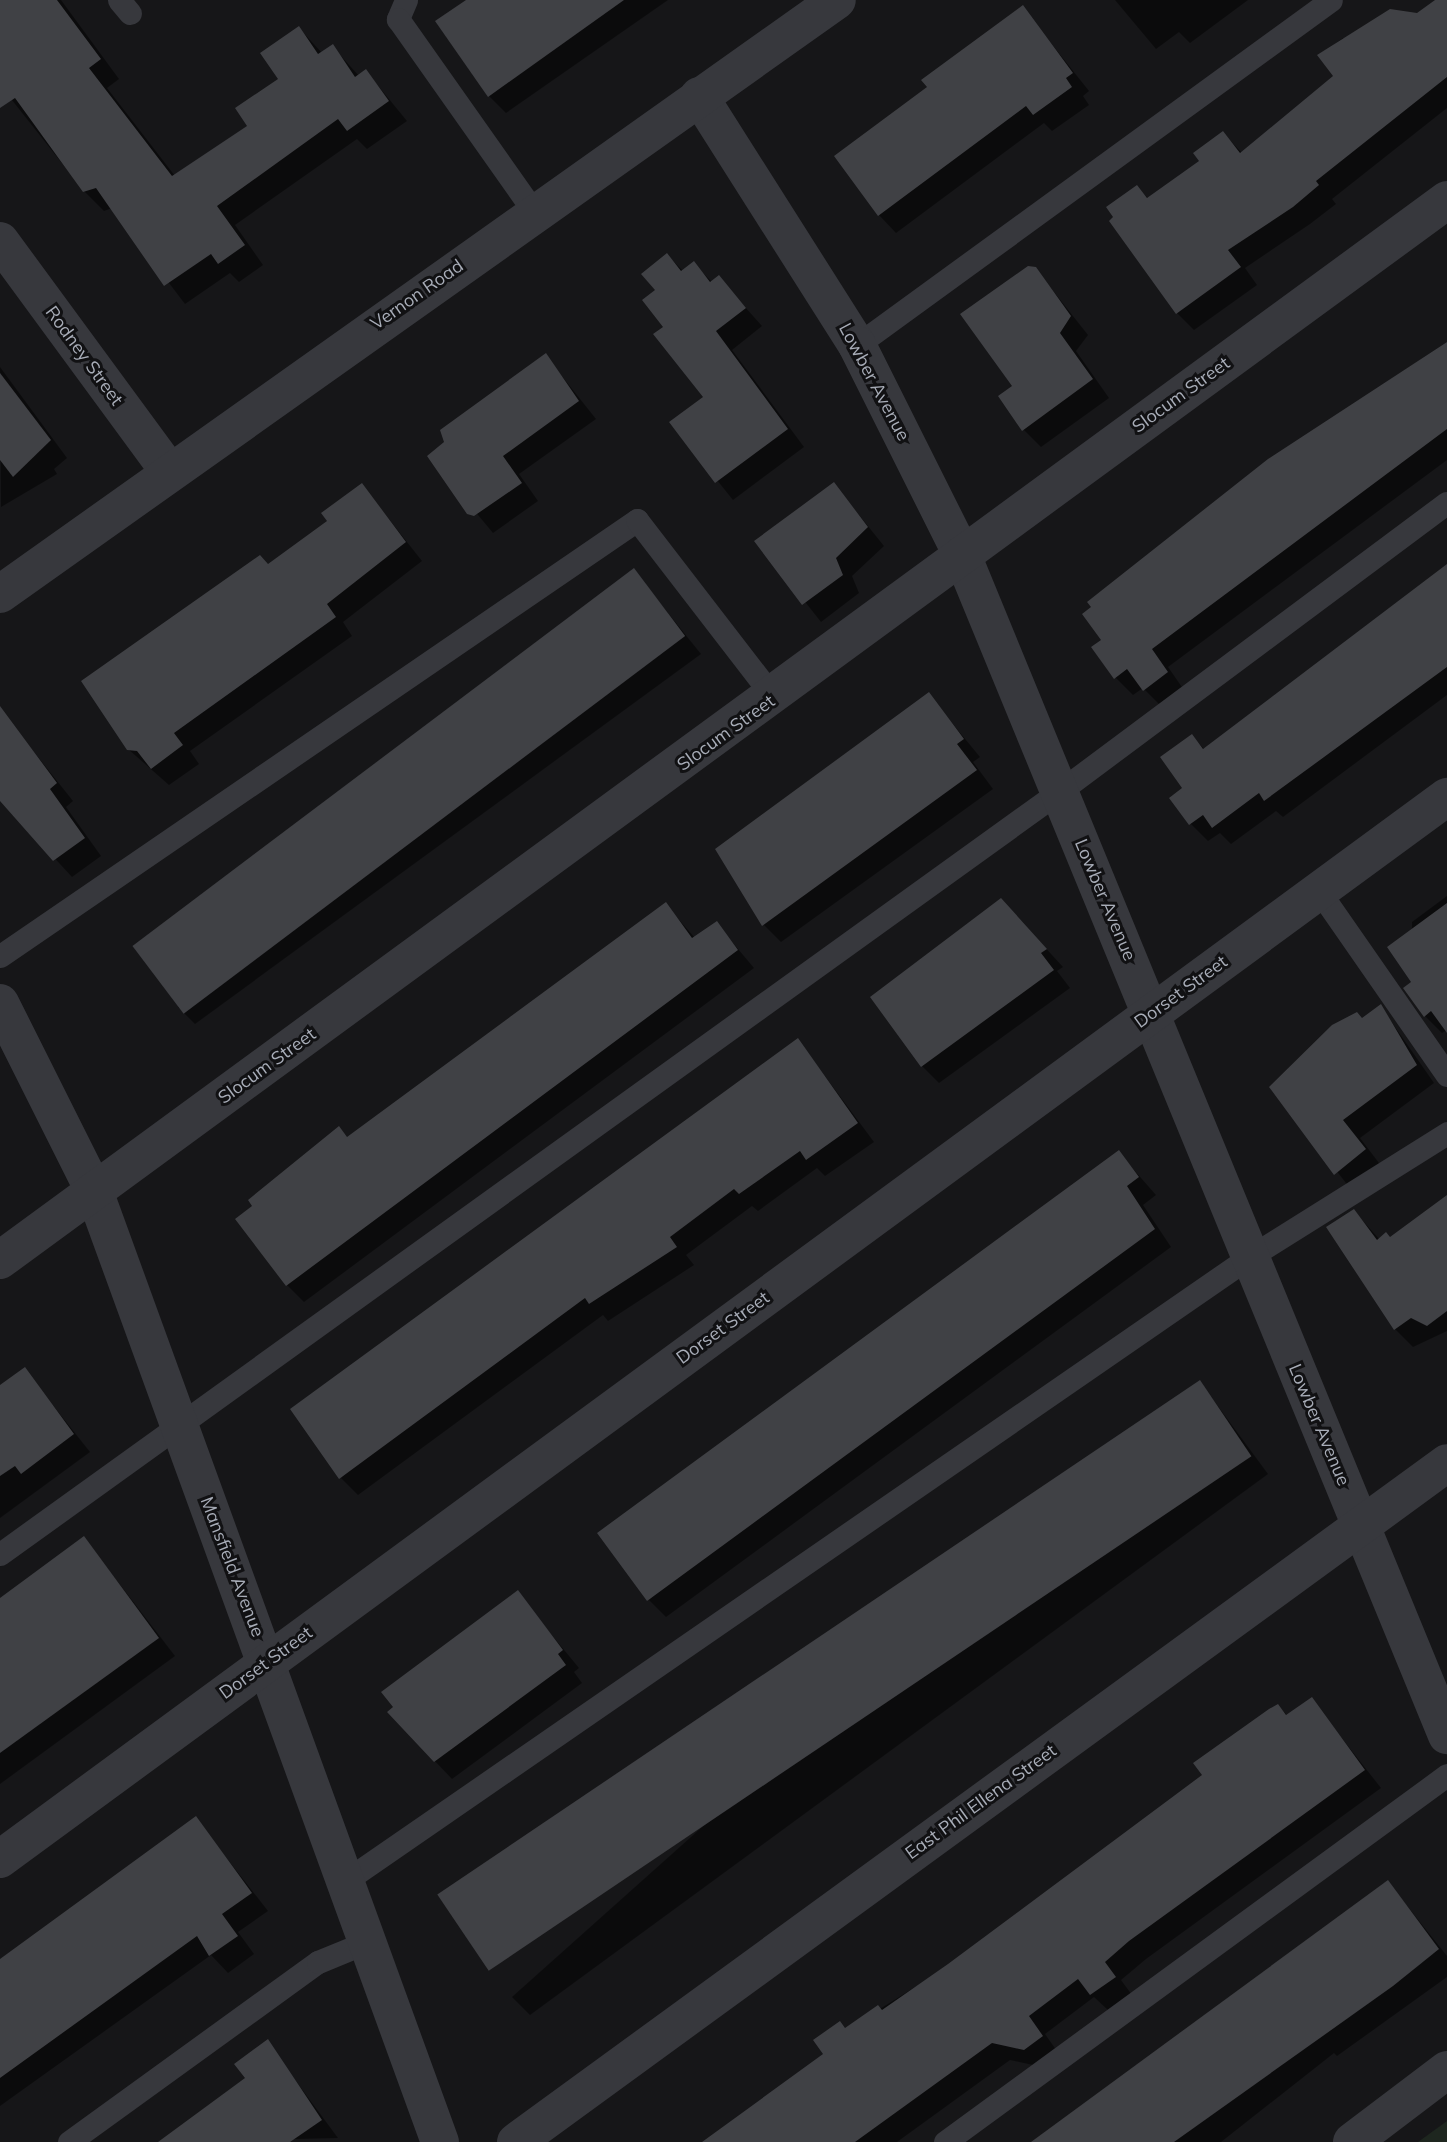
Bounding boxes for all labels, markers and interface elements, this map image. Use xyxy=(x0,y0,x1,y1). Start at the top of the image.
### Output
street label: Vernon Road xyxy=(367,255,467,335)
street label: Rodney Street xyxy=(41,302,127,410)
street label: Lowber Avenue xyxy=(834,320,914,444)
street label: Slocum Street xyxy=(1128,352,1234,438)
street label: Slocum Street xyxy=(673,690,779,776)
street label: Lowber Avenue xyxy=(1070,836,1140,964)
street label: Dorset Street xyxy=(1130,951,1232,1033)
street label: Slocum Street xyxy=(214,1023,320,1109)
street label: Dorset Street xyxy=(672,1287,774,1369)
street label: Lowber Avenue xyxy=(1284,1361,1354,1489)
street label: Mansfield Avenue xyxy=(195,1494,269,1640)
street label: Dorset Street xyxy=(215,1622,317,1704)
street label: East Phil Ellena Street xyxy=(901,1740,1061,1864)

